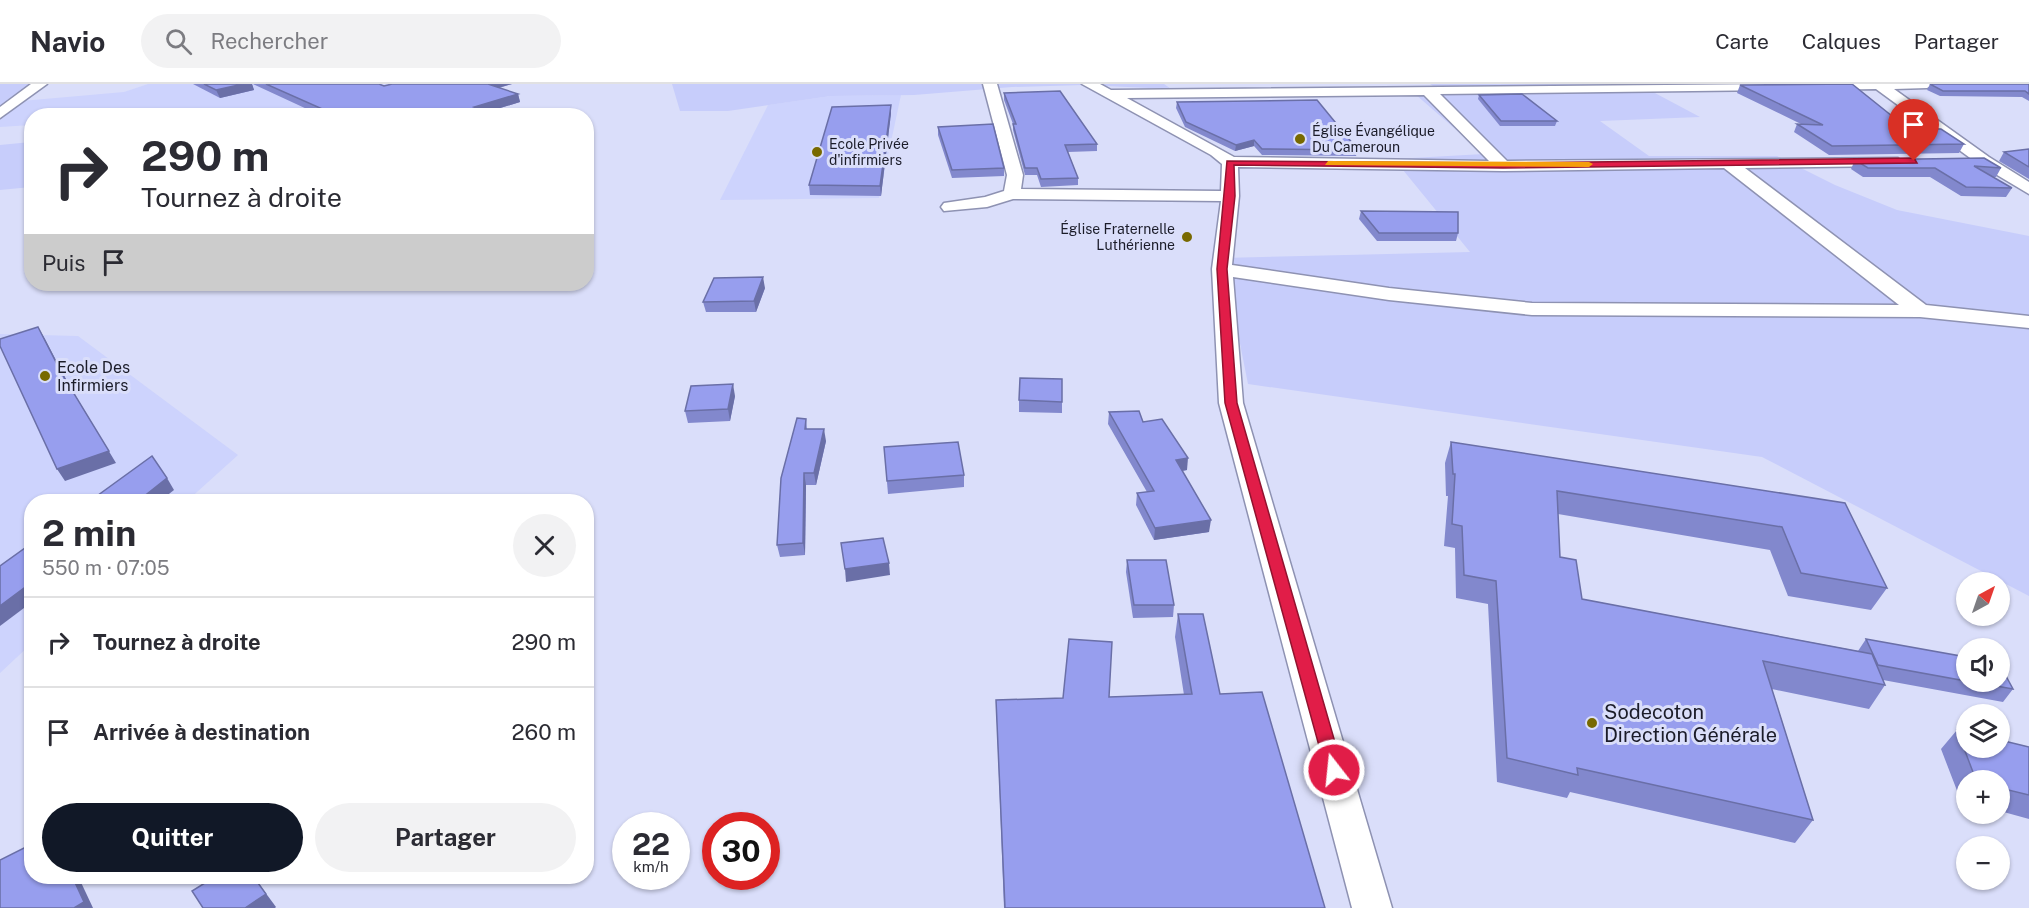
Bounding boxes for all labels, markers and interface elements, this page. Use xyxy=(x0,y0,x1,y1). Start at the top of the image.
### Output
search box xyxy=(141,14,561,68)
text: Navio xyxy=(30,25,105,58)
icon: search xyxy=(162,25,195,58)
text: Rechercher xyxy=(210,28,328,54)
text: Carte xyxy=(1715,29,1769,54)
text: Calques xyxy=(1802,29,1881,54)
text: Partager xyxy=(1914,29,1999,54)
pin xyxy=(1888,99,1939,161)
icon: arrive xyxy=(1897,108,1930,141)
place label: Église Évangélique Du Cameroun xyxy=(1312,122,1435,155)
text: 290 m xyxy=(141,131,269,180)
icon: right xyxy=(42,132,120,210)
marker: Église Évangélique Du Cameroun xyxy=(1293,132,1307,146)
place label: Ecole Privée d'infirmiers xyxy=(829,136,909,168)
marker: Ecole Privée d'infirmiers xyxy=(810,145,824,159)
text: Tournez à droite xyxy=(141,181,342,213)
place label: Église Fraternelle Luthérienne xyxy=(1060,220,1175,253)
marker: Église Fraternelle Luthérienne xyxy=(1180,230,1194,244)
icon: arrive xyxy=(97,246,130,279)
text: Puis xyxy=(42,250,85,276)
place label: Ecole Des Infirmiers xyxy=(57,358,130,395)
marker: Ecole Des Infirmiers xyxy=(38,369,52,383)
text: 2 min xyxy=(42,512,136,554)
button: close xyxy=(513,514,576,577)
text: 550 m · 07:05 xyxy=(42,556,170,580)
north arrow xyxy=(1956,572,2010,626)
map controls xyxy=(1956,572,2010,890)
icon: right xyxy=(42,626,75,659)
text: Tournez à droite xyxy=(93,629,261,655)
text: 290 m xyxy=(511,629,576,655)
button: sound xyxy=(1956,638,2010,692)
place label: Sodecoton Direction Générale xyxy=(1604,700,1777,747)
button: layers xyxy=(1956,704,2010,758)
icon: arrive xyxy=(42,716,75,749)
marker: Sodecoton Direction Générale xyxy=(1585,716,1599,730)
text: Arrivée à destination xyxy=(93,719,310,745)
text: 260 m xyxy=(511,719,576,745)
position arrow xyxy=(1302,738,1366,802)
button: + xyxy=(1956,770,2010,824)
button: Quitter xyxy=(42,803,303,872)
button: Partager xyxy=(315,803,576,872)
speed limit sign: 30 xyxy=(702,812,780,890)
text: 22 xyxy=(632,826,670,862)
button: − xyxy=(1956,836,2010,890)
text: km/h xyxy=(633,858,669,875)

